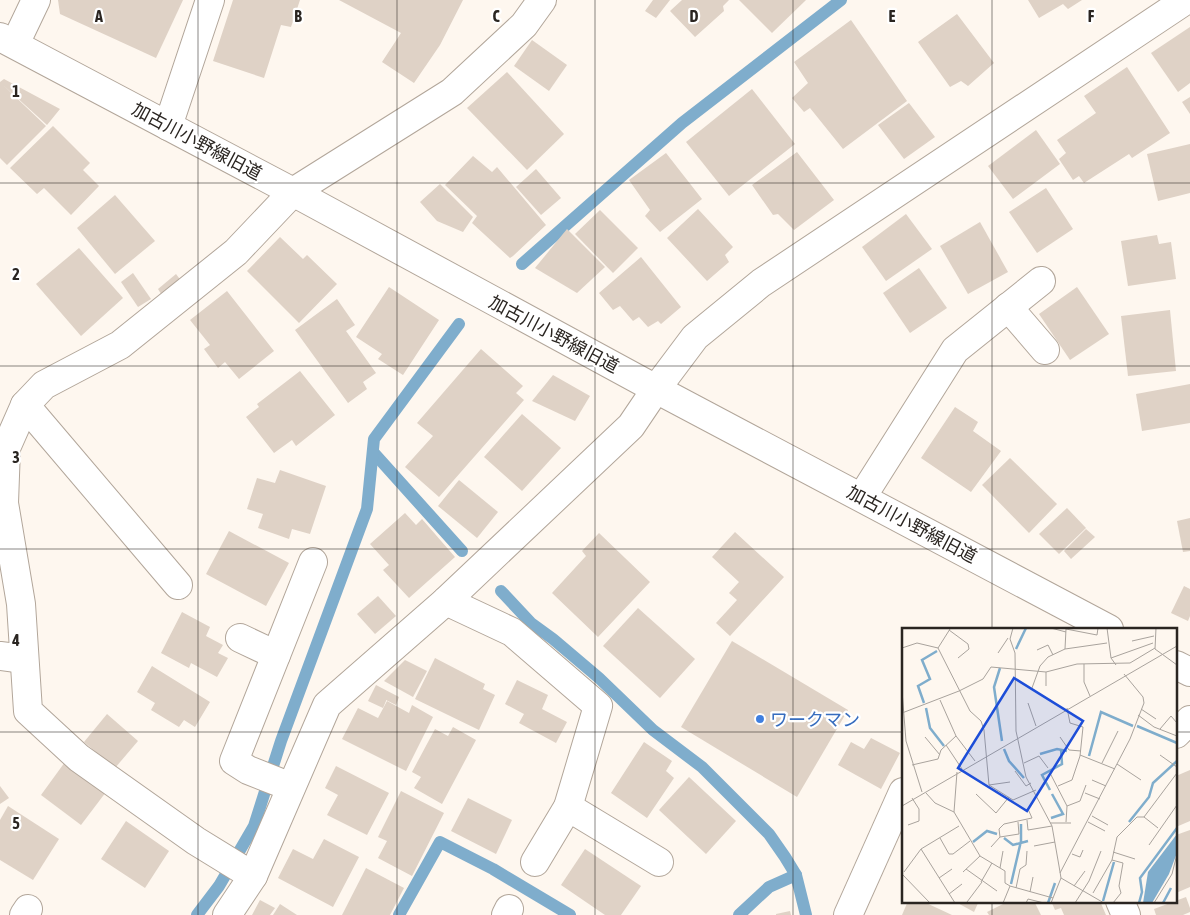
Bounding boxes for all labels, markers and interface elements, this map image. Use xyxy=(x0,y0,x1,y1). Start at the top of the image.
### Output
text: A xyxy=(94,7,103,25)
text: B xyxy=(294,7,302,25)
text: C xyxy=(492,7,500,25)
text: D xyxy=(690,7,699,25)
text: E xyxy=(889,7,896,25)
text: F xyxy=(1088,7,1095,25)
text: 1 xyxy=(12,82,20,100)
street label: 加古川小野線旧道 xyxy=(128,98,266,184)
text: 2 xyxy=(12,265,20,283)
street label: 加古川小野線旧道 xyxy=(485,291,623,377)
text: 3 xyxy=(12,448,20,466)
street label: 加古川小野線旧道 xyxy=(843,481,981,567)
inset map xyxy=(902,628,1178,902)
text: 4 xyxy=(11,631,20,649)
place label: ワークマン xyxy=(770,709,860,730)
marker: ワークマン xyxy=(754,713,766,725)
text: 5 xyxy=(12,814,20,832)

